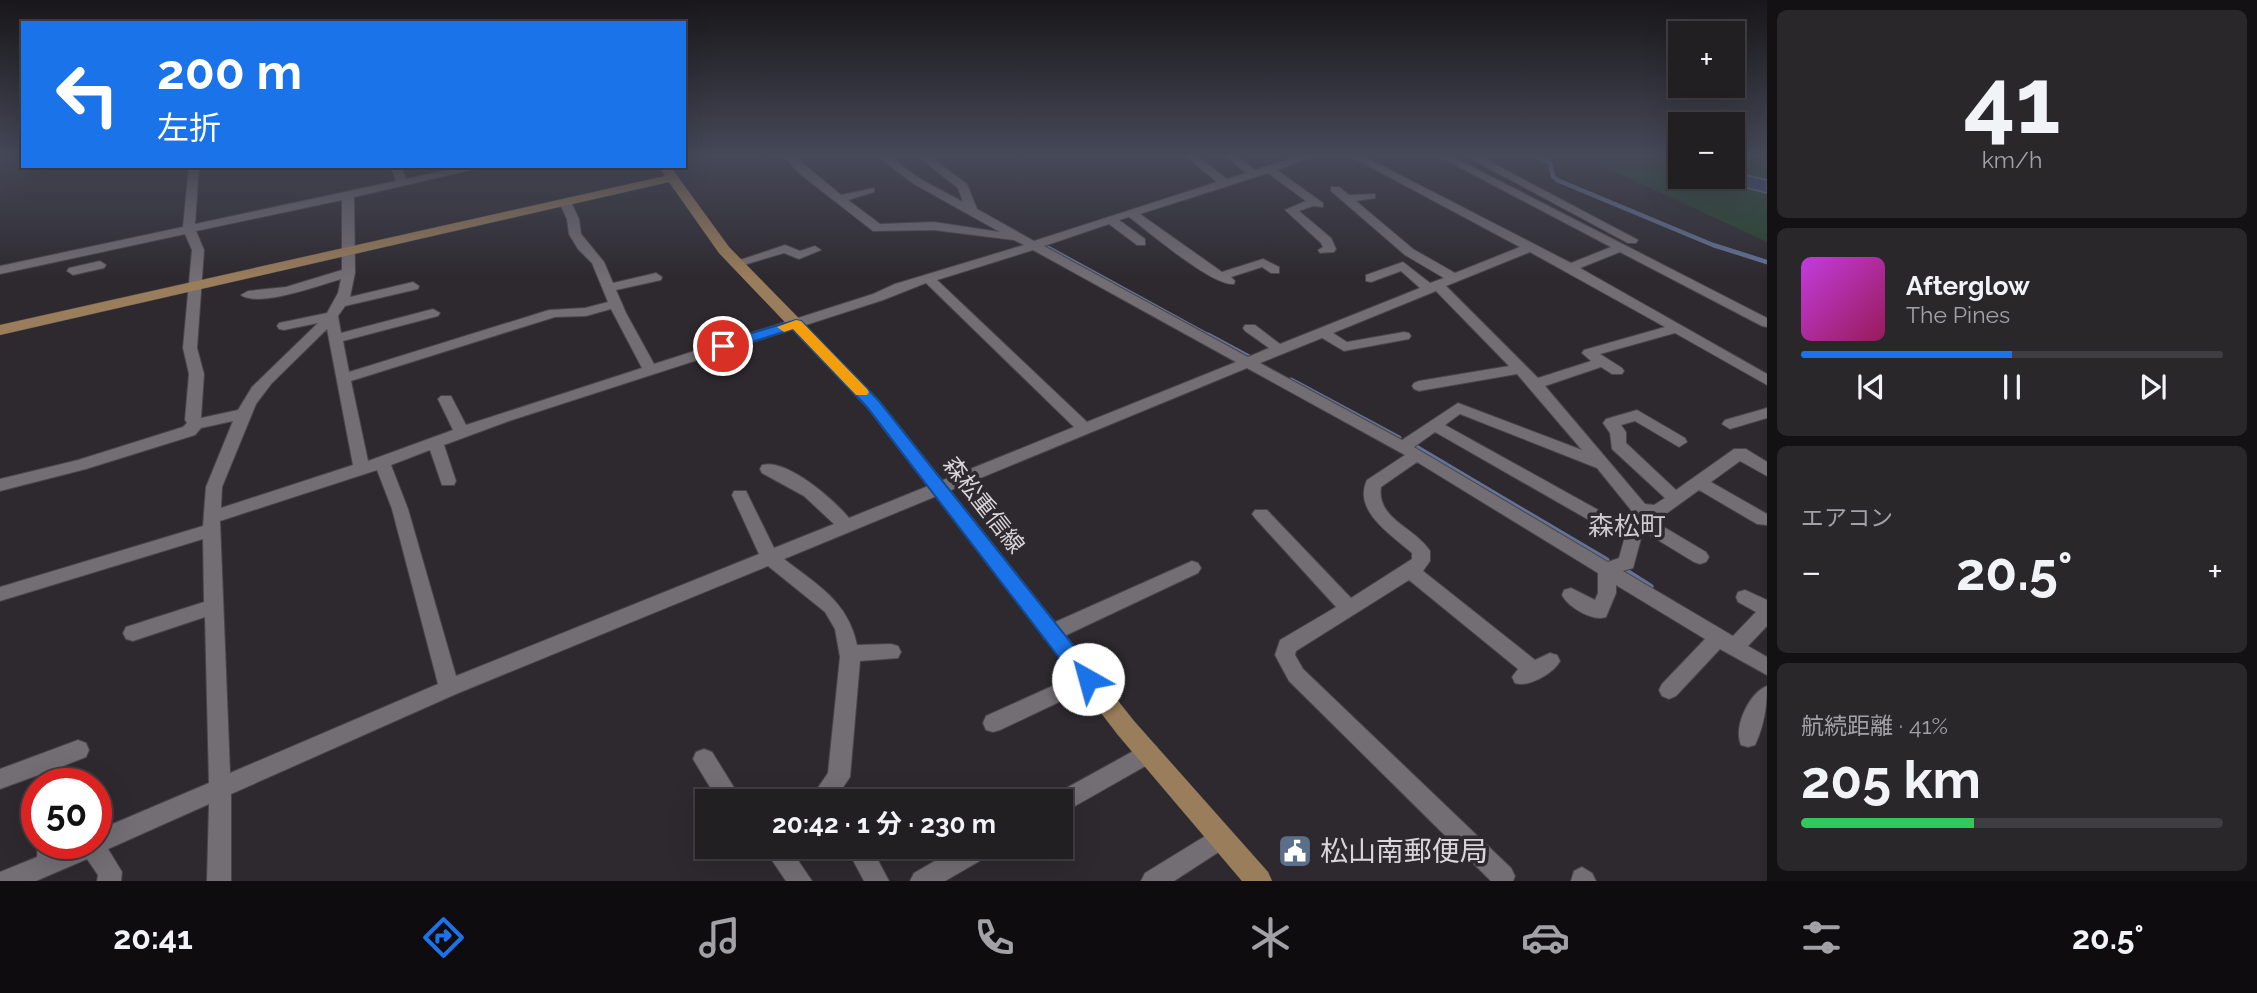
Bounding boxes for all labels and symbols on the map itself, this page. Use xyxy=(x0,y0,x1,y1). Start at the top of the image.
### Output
pin xyxy=(693,316,753,376)
street label: 森松重信線 xyxy=(938,451,1030,558)
district label: 森松町 xyxy=(1588,511,1666,541)
position arrow xyxy=(1051,642,1125,716)
speed limit sign: 50 xyxy=(21,768,112,859)
public building icon: 松山南郵便局 xyxy=(1276,832,1314,870)
place label: 松山南郵便局 xyxy=(1320,835,1488,868)

